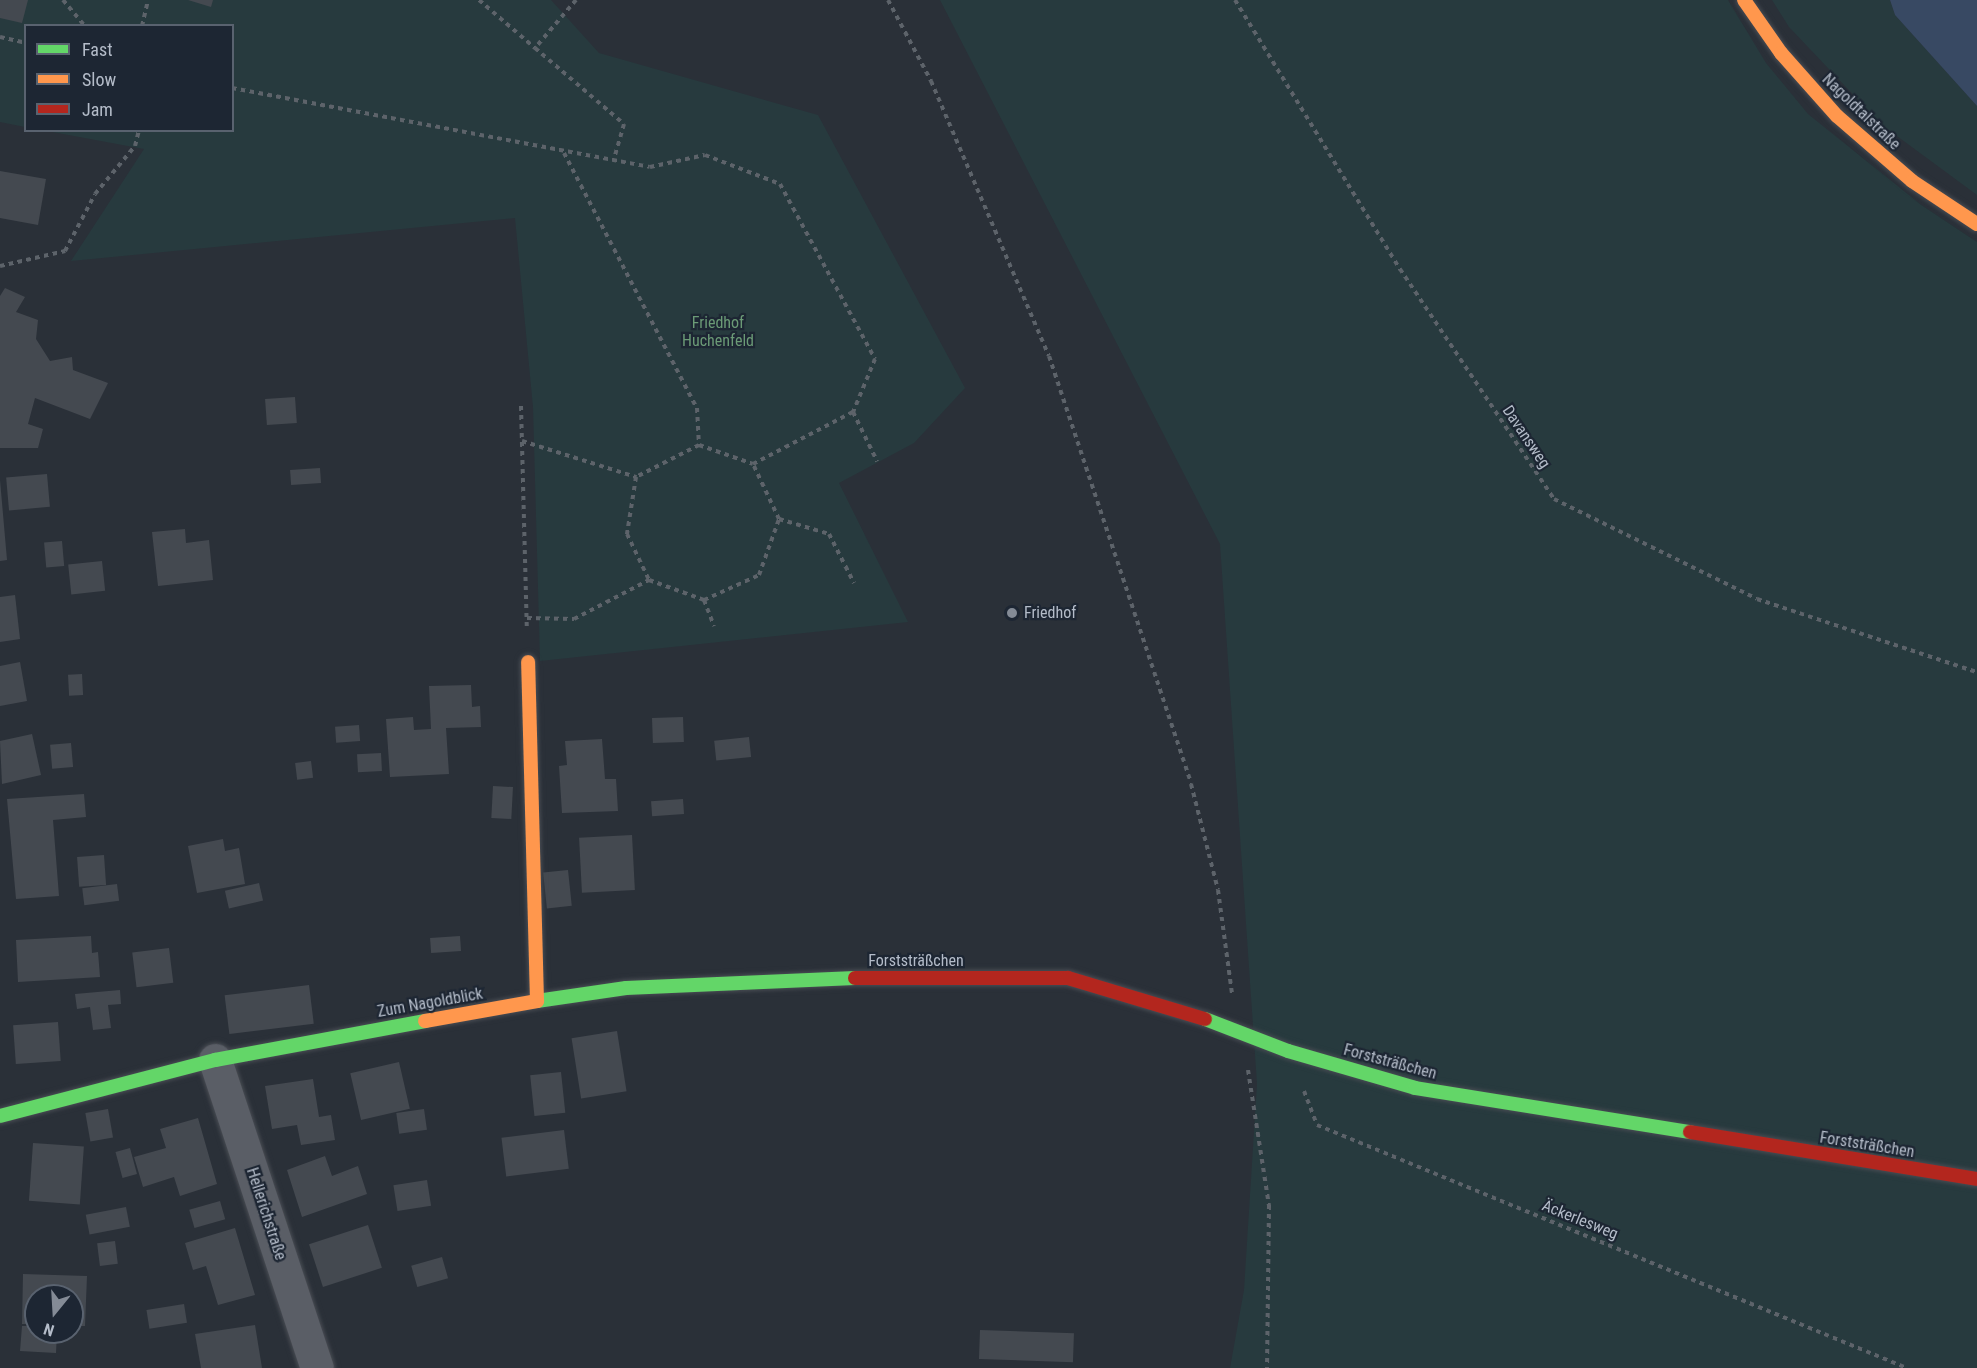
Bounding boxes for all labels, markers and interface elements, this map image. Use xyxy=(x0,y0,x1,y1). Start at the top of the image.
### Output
legend xyxy=(24,24,234,132)
text: Fast xyxy=(82,39,113,60)
text: Slow xyxy=(82,69,116,90)
street label: Nagoldtalstraße xyxy=(1818,70,1904,154)
text: Jam xyxy=(82,99,113,120)
park label: Friedhof Huchenfeld xyxy=(682,313,754,351)
street label: Davansweg xyxy=(1498,402,1554,472)
place label: Friedhof xyxy=(1024,603,1076,623)
marker: Friedhof xyxy=(1005,606,1019,620)
street label: Forststräßchen xyxy=(868,951,964,971)
street label: Zum Nagoldblick xyxy=(376,984,484,1022)
street label: Forststräßchen xyxy=(1341,1040,1439,1084)
street label: Forststräßchen xyxy=(1818,1128,1916,1162)
street label: Hellerichstraße xyxy=(242,1165,290,1263)
street label: Äckerlesweg xyxy=(1539,1196,1621,1244)
north arrow xyxy=(24,1284,84,1344)
text: N xyxy=(41,1319,57,1340)

